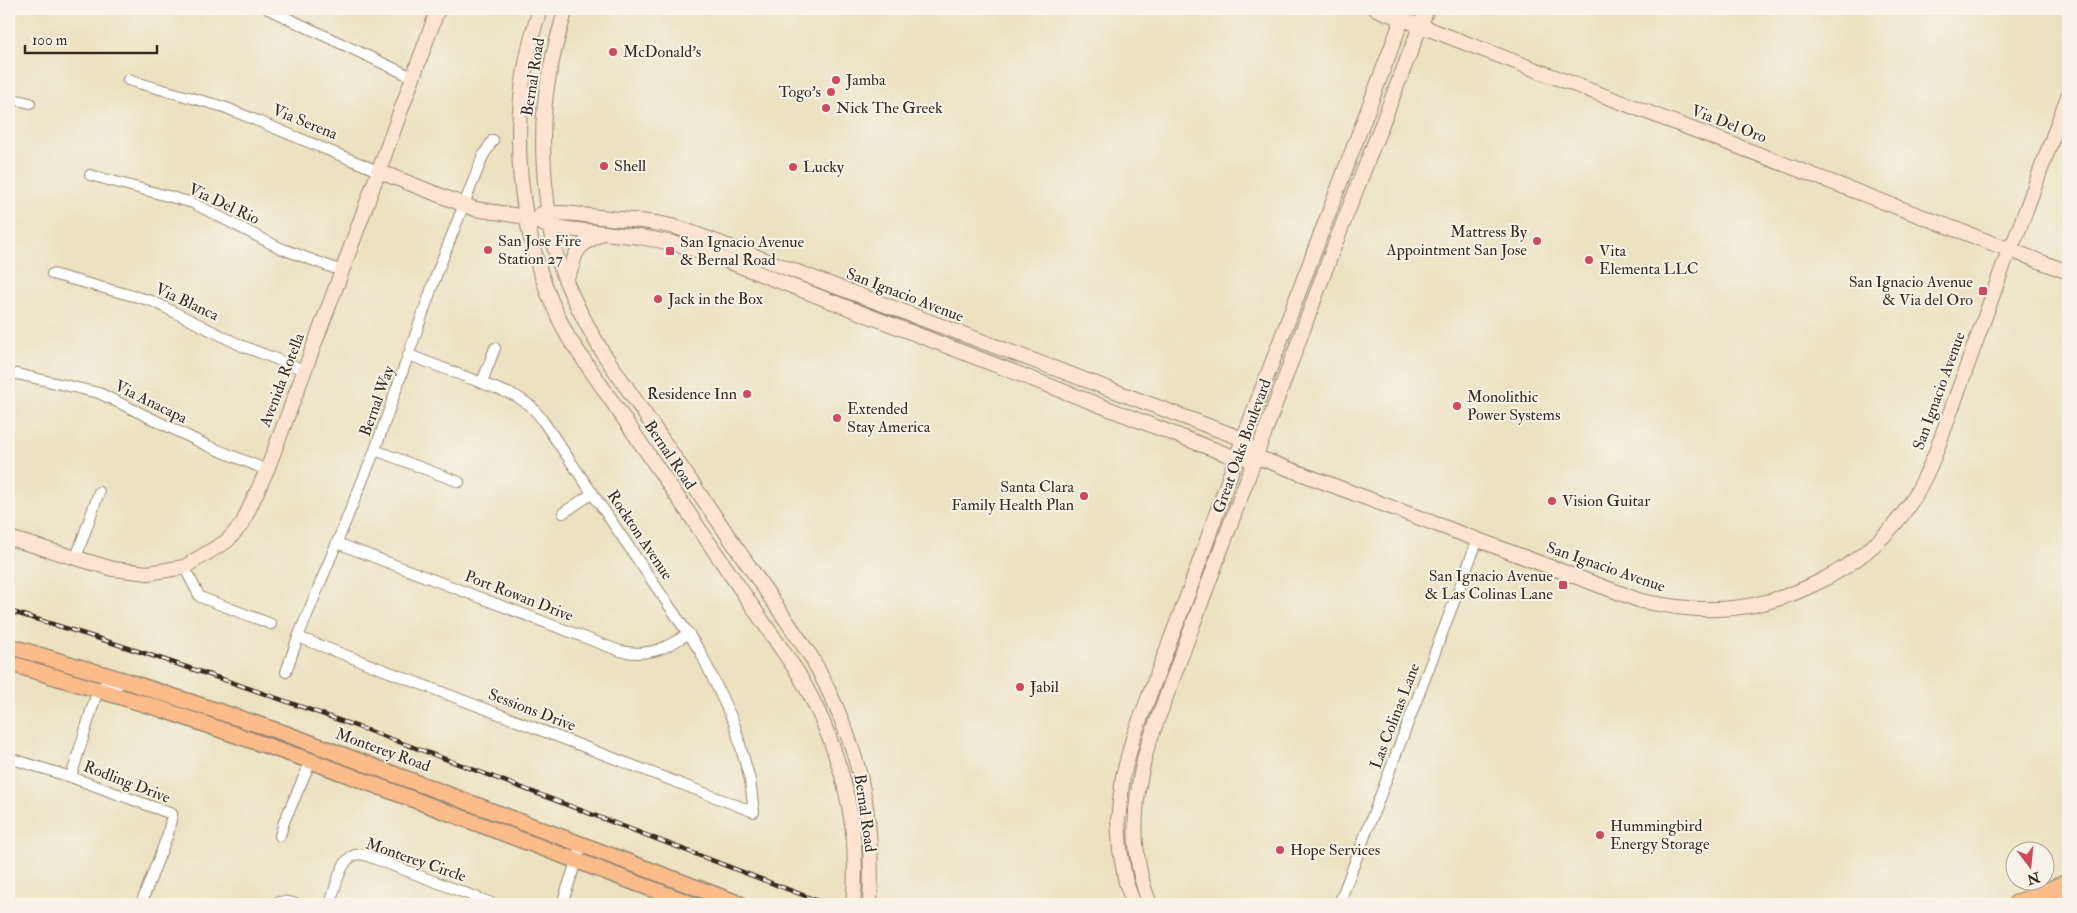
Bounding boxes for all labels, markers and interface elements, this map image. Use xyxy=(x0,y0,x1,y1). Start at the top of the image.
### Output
scale bar xyxy=(25,22,158,54)
text: 100 m xyxy=(32,31,68,50)
street label: Bernal Road xyxy=(517,36,549,118)
place label: McDonald's xyxy=(623,42,701,62)
marker: McDonald's xyxy=(607,46,619,58)
place label: Jamba xyxy=(845,70,886,91)
marker: Jamba xyxy=(830,74,842,86)
place label: Togo's xyxy=(779,82,821,102)
marker: Togo's xyxy=(825,86,837,98)
place label: Nick The Greek xyxy=(836,98,943,118)
street label: Via Serena xyxy=(270,100,341,144)
street label: Via Del Oro xyxy=(1688,100,1770,148)
marker: Nick The Greek xyxy=(820,102,832,114)
place label: Shell xyxy=(614,156,646,176)
place label: Lucky xyxy=(803,157,845,177)
marker: Shell xyxy=(598,160,610,172)
marker: Lucky xyxy=(787,161,799,173)
street label: Via Del Rio xyxy=(185,179,263,229)
place label: Mattress By Appointment San Jose xyxy=(1386,222,1528,261)
place label: San Jose Fire Station 27 xyxy=(498,231,582,269)
place label: San Ignacio Avenue & Bernal Road xyxy=(680,232,805,270)
marker: Mattress By Appointment San Jose xyxy=(1531,235,1543,247)
place label: Vita Elementa LLC xyxy=(1599,241,1699,279)
marker: San Jose Fire Station 27 xyxy=(482,244,494,256)
marker: San Ignacio Avenue & Bernal Road xyxy=(664,245,676,257)
marker: Vita Elementa LLC xyxy=(1583,254,1595,266)
street label: San Ignacio Avenue xyxy=(843,263,967,327)
place label: San Ignacio Avenue & Via del Oro xyxy=(1849,272,1973,310)
street label: Via Blanca xyxy=(152,279,222,326)
marker: San Ignacio Avenue & Via del Oro xyxy=(1977,285,1989,297)
place label: Jack in the Box xyxy=(667,289,763,310)
marker: Jack in the Box xyxy=(652,293,664,305)
street label: San Ignacio Avenue xyxy=(1908,329,1970,453)
street label: Avenida Rotella xyxy=(255,330,309,431)
street label: Bernal Way xyxy=(355,362,399,439)
street label: Via Anacapa xyxy=(111,376,191,429)
street label: Great Oaks Boulevard xyxy=(1208,376,1276,516)
place label: Residence Inn xyxy=(647,384,737,404)
place label: Monolithic Power Systems xyxy=(1467,387,1560,425)
marker: Residence Inn xyxy=(741,388,753,400)
place label: Extended Stay America xyxy=(847,399,931,437)
marker: Monolithic Power Systems xyxy=(1451,400,1463,412)
marker: Extended Stay America xyxy=(831,412,843,424)
street label: Bernal Road xyxy=(640,417,700,493)
place label: Santa Clara Family Health Plan xyxy=(951,477,1074,515)
street label: Rockton Avenue xyxy=(603,486,677,584)
marker: Santa Clara Family Health Plan xyxy=(1078,490,1090,502)
place label: Vision Guitar xyxy=(1562,491,1650,511)
marker: Vision Guitar xyxy=(1546,495,1558,507)
street label: San Ignacio Avenue xyxy=(1544,537,1668,597)
street label: Port Rowan Drive xyxy=(462,566,576,626)
place label: San Ignacio Avenue & Las Colinas Lane xyxy=(1425,566,1553,604)
marker: San Ignacio Avenue & Las Colinas Lane xyxy=(1557,579,1569,591)
street label: Las Colinas Lane xyxy=(1366,660,1424,772)
place label: Jabil xyxy=(1029,677,1059,698)
marker: Jabil xyxy=(1014,681,1026,693)
street label: Sessions Drive xyxy=(485,684,579,736)
street label: Monterey Road xyxy=(333,724,433,776)
street label: Rodling Drive xyxy=(81,756,174,808)
street label: Bernal Road xyxy=(850,773,880,854)
place label: Hummingbird Energy Storage xyxy=(1610,816,1710,854)
marker: Hummingbird Energy Storage xyxy=(1594,829,1606,841)
street label: Monterey Circle xyxy=(363,833,469,887)
place label: Hope Services xyxy=(1290,840,1380,861)
north arrow xyxy=(2004,840,2054,890)
marker: Hope Services xyxy=(1274,844,1286,856)
text: N xyxy=(2025,868,2043,888)

